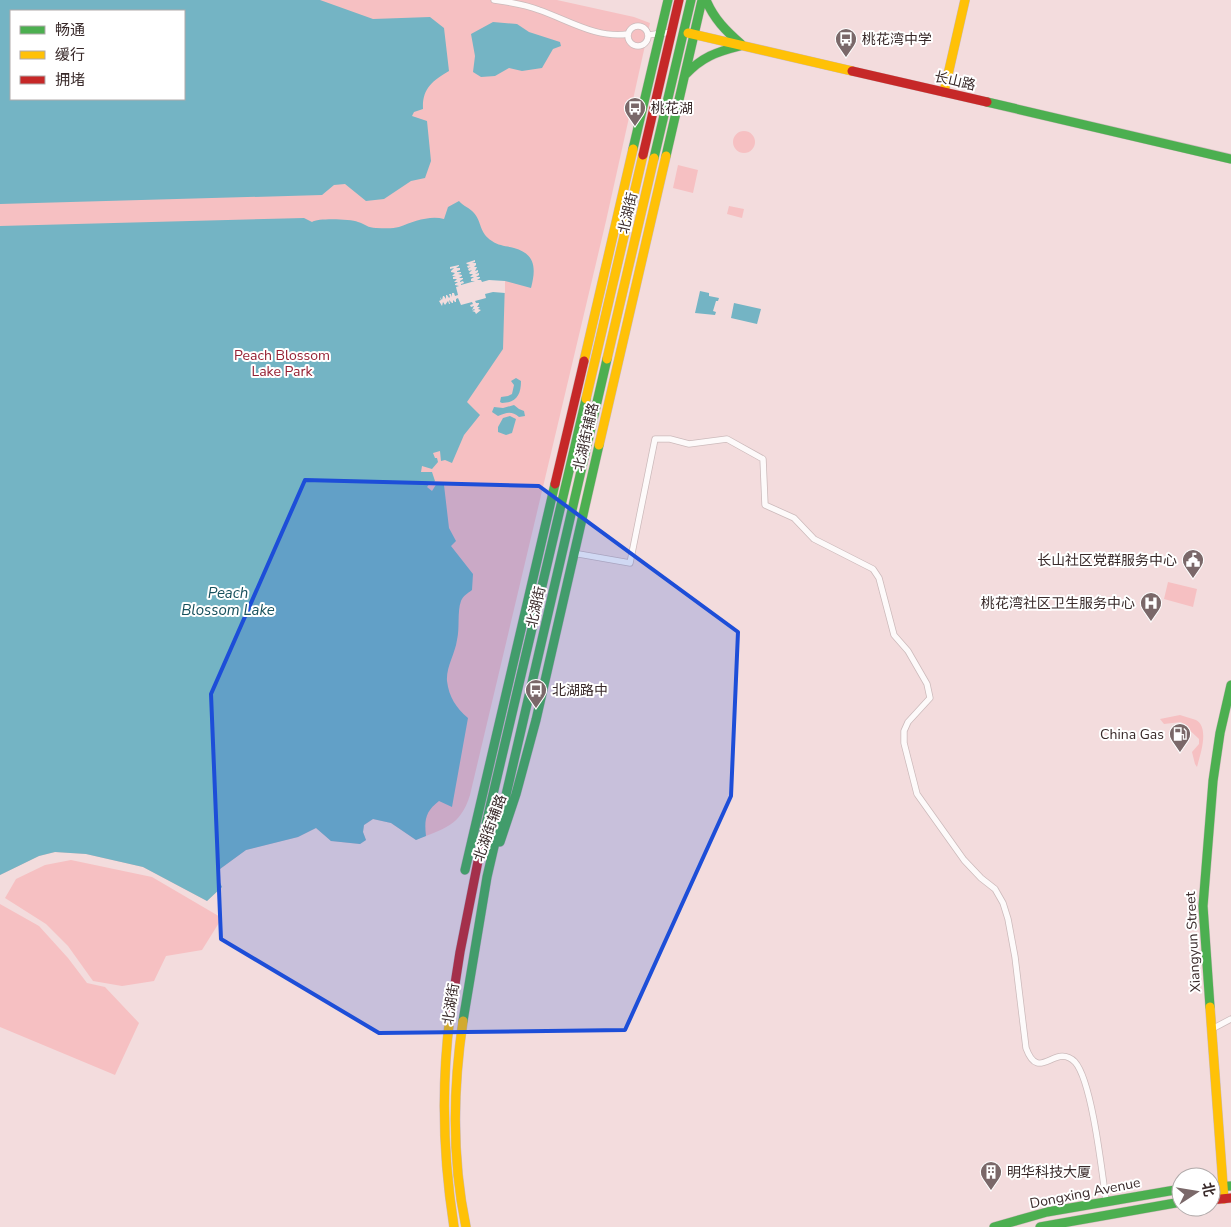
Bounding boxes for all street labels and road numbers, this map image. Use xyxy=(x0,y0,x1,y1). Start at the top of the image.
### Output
street label: 长山路 xyxy=(932,67,978,95)
street label: 北湖街 xyxy=(614,190,642,236)
street label: 北湖街辅路 xyxy=(569,401,603,473)
street label: 北湖街 xyxy=(522,584,550,630)
street label: 北湖街辅路 xyxy=(469,792,511,864)
street label: Xiangyun Street xyxy=(1181,891,1205,993)
street label: 北湖街 xyxy=(438,982,464,1026)
street label: Dongxing Avenue xyxy=(1028,1173,1142,1213)

